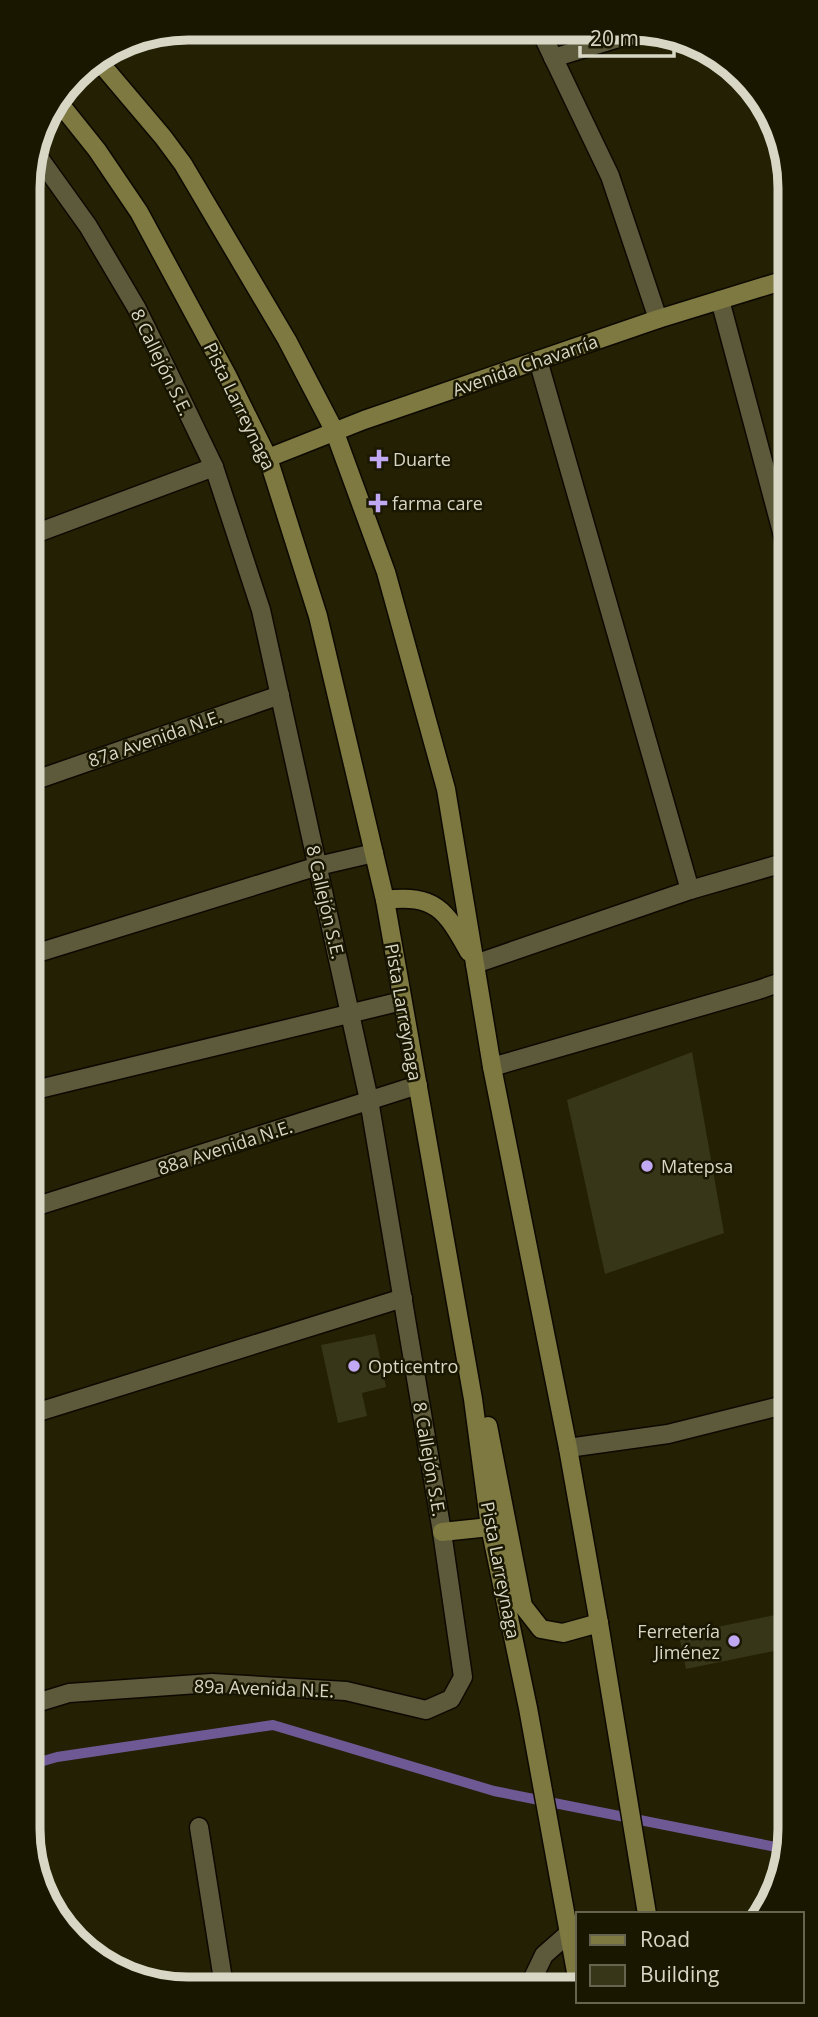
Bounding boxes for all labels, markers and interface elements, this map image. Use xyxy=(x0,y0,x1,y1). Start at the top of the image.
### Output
scale bar xyxy=(580,14,674,58)
text: 20 m xyxy=(590,24,639,52)
street label: 8 Callejón S.E. xyxy=(126,305,198,419)
street label: Avenida Chavarría xyxy=(449,329,601,401)
street label: Pista Larreynaga xyxy=(199,338,281,474)
place label: Duarte xyxy=(393,447,451,471)
marker: Duarte xyxy=(371,451,387,467)
place label: farma care xyxy=(392,491,483,515)
marker: farma care xyxy=(370,495,386,511)
street label: 87a Avenida N.E. xyxy=(85,704,225,772)
street label: 8 Callejón S.E. xyxy=(301,843,351,961)
street label: Pista Larreynaga xyxy=(380,941,428,1083)
street label: 88a Avenida N.E. xyxy=(155,1114,295,1180)
place label: Matepsa xyxy=(661,1154,733,1178)
marker: Matepsa xyxy=(639,1158,655,1174)
place label: Opticentro xyxy=(368,1354,458,1378)
marker: Opticentro xyxy=(346,1358,362,1374)
street label: 8 Callejón S.E. xyxy=(408,1400,452,1518)
street label: Pista Larreynaga xyxy=(476,1499,526,1641)
place label: Ferretería Jiménez xyxy=(637,1619,720,1664)
marker: Ferretería Jiménez xyxy=(726,1633,742,1649)
street label: 89a Avenida N.E. xyxy=(194,1674,334,1702)
legend xyxy=(576,1912,804,2003)
text: Road xyxy=(640,1925,690,1953)
text: Building xyxy=(640,1960,719,1988)

